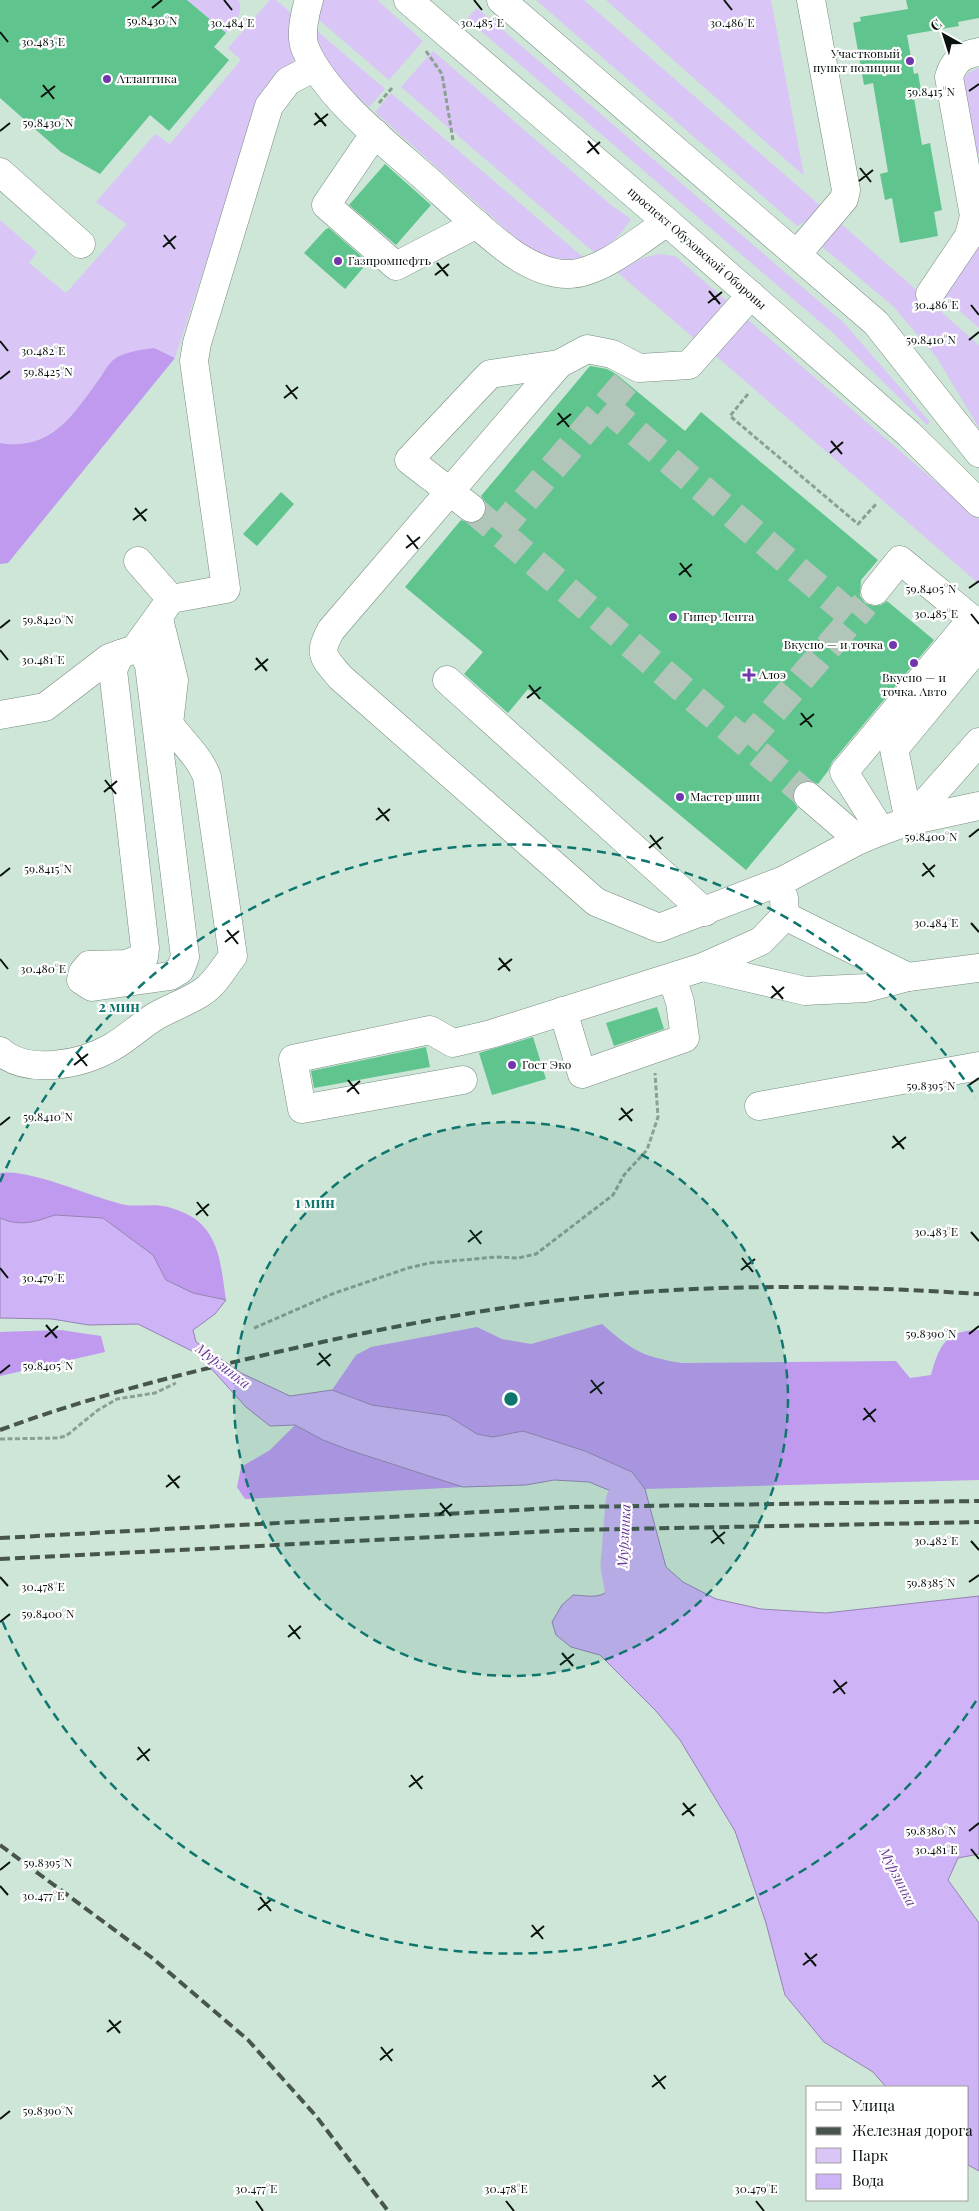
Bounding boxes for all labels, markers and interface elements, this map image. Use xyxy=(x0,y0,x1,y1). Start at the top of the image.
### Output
north arrow xyxy=(919,10,969,60)
text: 59.8430°N xyxy=(127,12,178,28)
text: 30.484°E xyxy=(210,14,254,30)
text: 30.485°E xyxy=(460,14,504,30)
text: 30.486°E xyxy=(709,14,755,30)
text: С xyxy=(926,14,945,35)
text: 30.483°E xyxy=(21,33,65,49)
place label: Участковый пункт полиции xyxy=(813,45,900,75)
marker: Участковый пункт полиции xyxy=(904,55,916,67)
place label: Атлантика xyxy=(116,70,177,86)
marker: Атлантика xyxy=(101,73,113,85)
text: 59.8415°N xyxy=(907,83,955,99)
text: 59.8430°N xyxy=(23,114,74,130)
street label: проспект Обуховской Обороны xyxy=(625,183,770,313)
place label: Газпромнефть xyxy=(348,252,431,268)
marker: Газпромнефть xyxy=(332,255,344,267)
text: 30.486°E xyxy=(913,296,959,312)
text: 59.8410°N xyxy=(906,331,957,347)
text: 30.482°E xyxy=(21,342,65,358)
text: 59.8425°N xyxy=(23,363,73,379)
text: 59.8405°N xyxy=(906,580,957,596)
text: 30.485°E xyxy=(914,605,958,621)
place label: Гипер Лента xyxy=(683,608,754,624)
text: 59.8420°N xyxy=(22,611,74,627)
marker: Гипер Лента xyxy=(667,611,679,623)
place label: Вкусно — и точка xyxy=(784,636,883,652)
marker: Вкусно — и точка xyxy=(887,639,899,651)
text: 30.481°E xyxy=(21,651,65,667)
marker: Вкусно — и точка. Авто xyxy=(908,657,920,669)
place label: Алоэ xyxy=(758,666,786,682)
marker: Алоэ xyxy=(743,669,755,681)
place label: Вкусно — и точка. Авто xyxy=(881,669,947,699)
place label: Мастер шин xyxy=(690,788,760,804)
marker: Мастер шин xyxy=(674,791,686,803)
text: 59.8400°N xyxy=(905,828,958,844)
text: 59.8415°N xyxy=(24,860,72,876)
text: 30.484°E xyxy=(914,914,958,930)
text: 30.480°E xyxy=(20,960,66,976)
text: 2 мин xyxy=(98,996,140,1016)
place label: Гост Эко xyxy=(522,1056,572,1072)
marker: Гост Эко xyxy=(506,1059,518,1071)
text: 59.8395°N xyxy=(906,1077,956,1093)
text: 59.8410°N xyxy=(23,1108,74,1124)
text: 1 мин xyxy=(295,1192,335,1212)
text: 30.483°E xyxy=(914,1223,958,1239)
text: 30.479°E xyxy=(21,1269,65,1285)
text: 59.8390°N xyxy=(905,1325,957,1341)
water label: Мурзинка xyxy=(191,1338,255,1392)
text: 59.8405°N xyxy=(23,1357,74,1373)
centre of rings xyxy=(502,1390,520,1408)
water label: Мурзинка xyxy=(612,1503,635,1569)
text: 30.482°E xyxy=(914,1532,958,1548)
text: 59.8385°N xyxy=(906,1574,956,1590)
text: 30.478°E xyxy=(21,1578,65,1594)
text: 59.8400°N xyxy=(22,1605,75,1621)
text: 59.8380°N xyxy=(905,1822,957,1838)
text: 30.481°E xyxy=(914,1841,958,1857)
water label: Мурзинка xyxy=(875,1843,921,1910)
text: 59.8395°N xyxy=(23,1854,73,1870)
text: 30.477°E xyxy=(22,1887,64,1903)
legend xyxy=(806,2086,969,2201)
text: Улица xyxy=(851,2095,895,2115)
text: 59.8390°N xyxy=(22,2102,74,2118)
text: Железная дорога xyxy=(852,2120,973,2140)
text: Парк xyxy=(852,2145,888,2165)
text: Вода xyxy=(852,2170,885,2190)
text: 30.477°E xyxy=(235,2180,277,2196)
text: 30.478°E xyxy=(484,2180,528,2196)
text: 30.479°E xyxy=(734,2180,778,2196)

